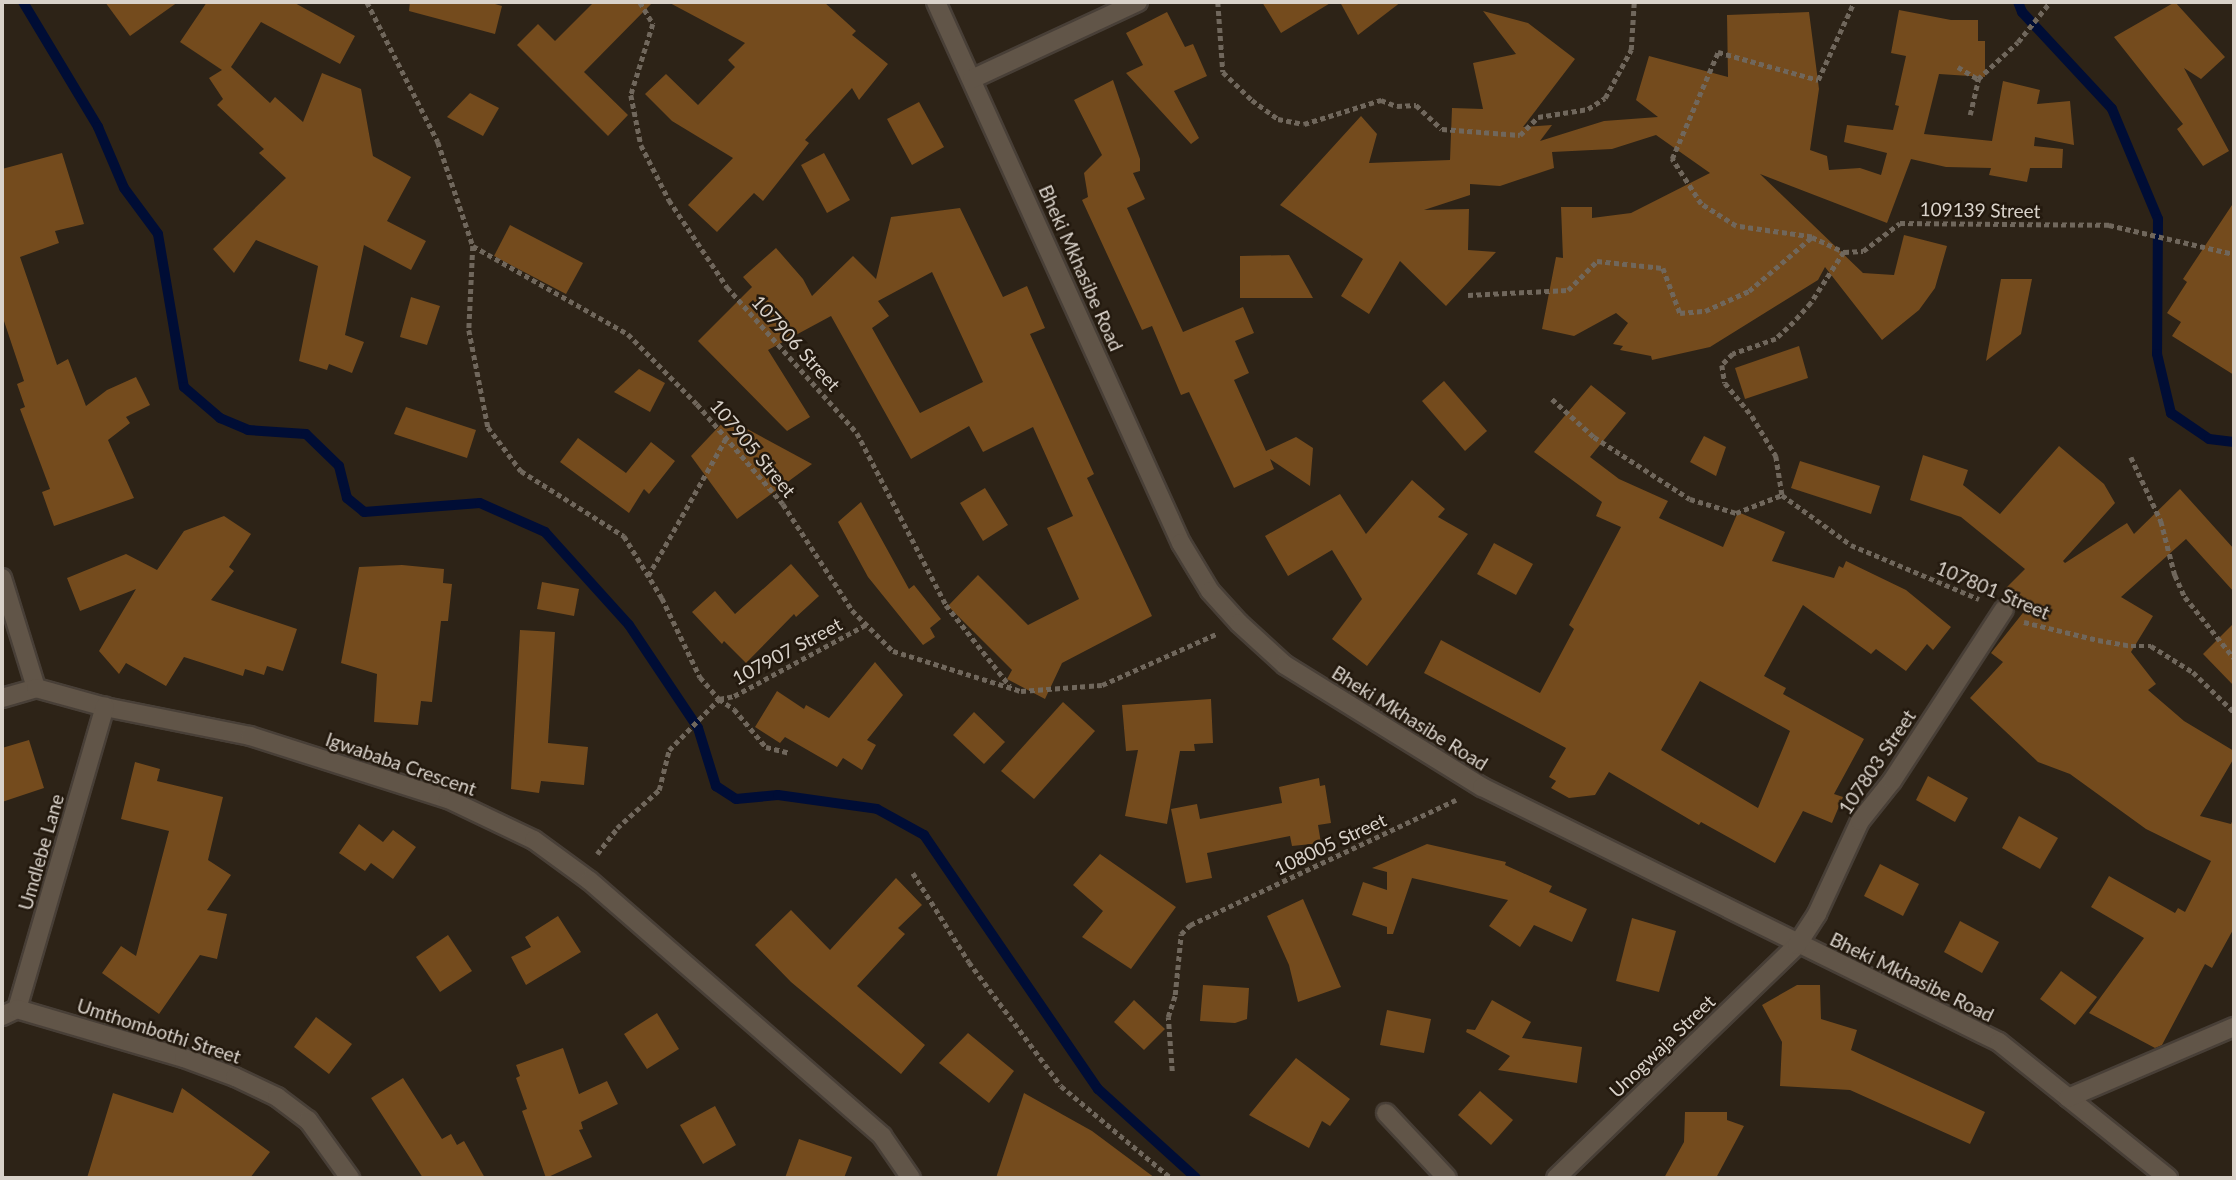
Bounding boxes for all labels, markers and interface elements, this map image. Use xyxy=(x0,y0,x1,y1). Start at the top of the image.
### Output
street label: Bheki Mkhasibe Road xyxy=(1034,181,1128,355)
street label: 109139 Street xyxy=(1919,198,2041,222)
street label: 107906 Street xyxy=(747,290,845,396)
street label: 107905 Street xyxy=(705,394,801,502)
street label: 107801 Street xyxy=(1933,556,2053,624)
street label: 107907 Street xyxy=(728,613,846,689)
street label: Bheki Mkhasibe Road xyxy=(1328,661,1492,775)
street label: 107803 Street xyxy=(1834,705,1920,819)
street label: Igwababa Crescent xyxy=(323,728,479,800)
street label: Umdlebe Lane xyxy=(14,791,68,913)
street label: 108005 Street xyxy=(1270,808,1390,880)
street label: Bheki Mkhasibe Road xyxy=(1826,927,1998,1027)
street label: Unogwaja Street xyxy=(1604,990,1720,1102)
street label: Umthombothi Street xyxy=(74,994,244,1068)

